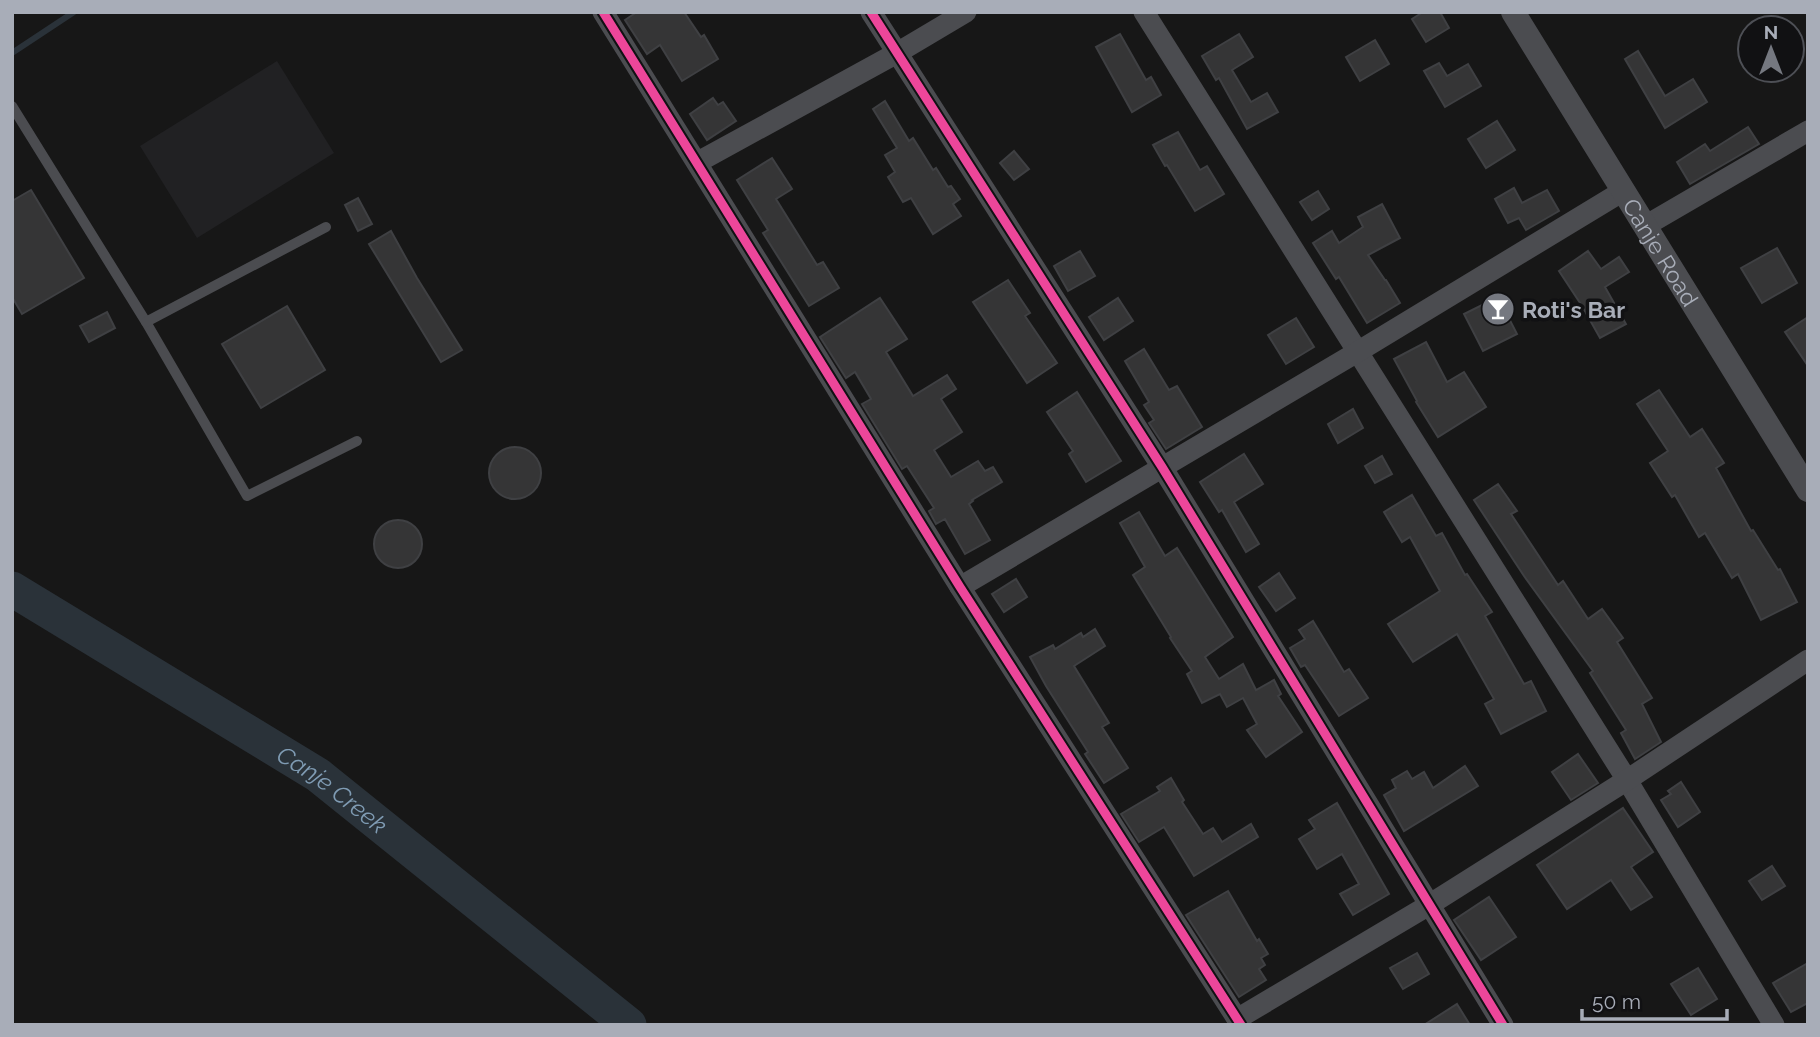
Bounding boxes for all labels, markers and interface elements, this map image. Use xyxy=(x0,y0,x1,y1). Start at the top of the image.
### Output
north arrow xyxy=(1736,14,1806,84)
text: N xyxy=(1764,21,1778,43)
street label: Canje Road xyxy=(1618,193,1705,311)
bar icon: Roti's Bar xyxy=(1479,290,1517,328)
place label: Roti's Bar xyxy=(1522,296,1625,323)
water label: Canje Creek xyxy=(272,739,393,840)
scale bar xyxy=(1582,978,1727,1022)
text: 50 m xyxy=(1592,989,1641,1014)

